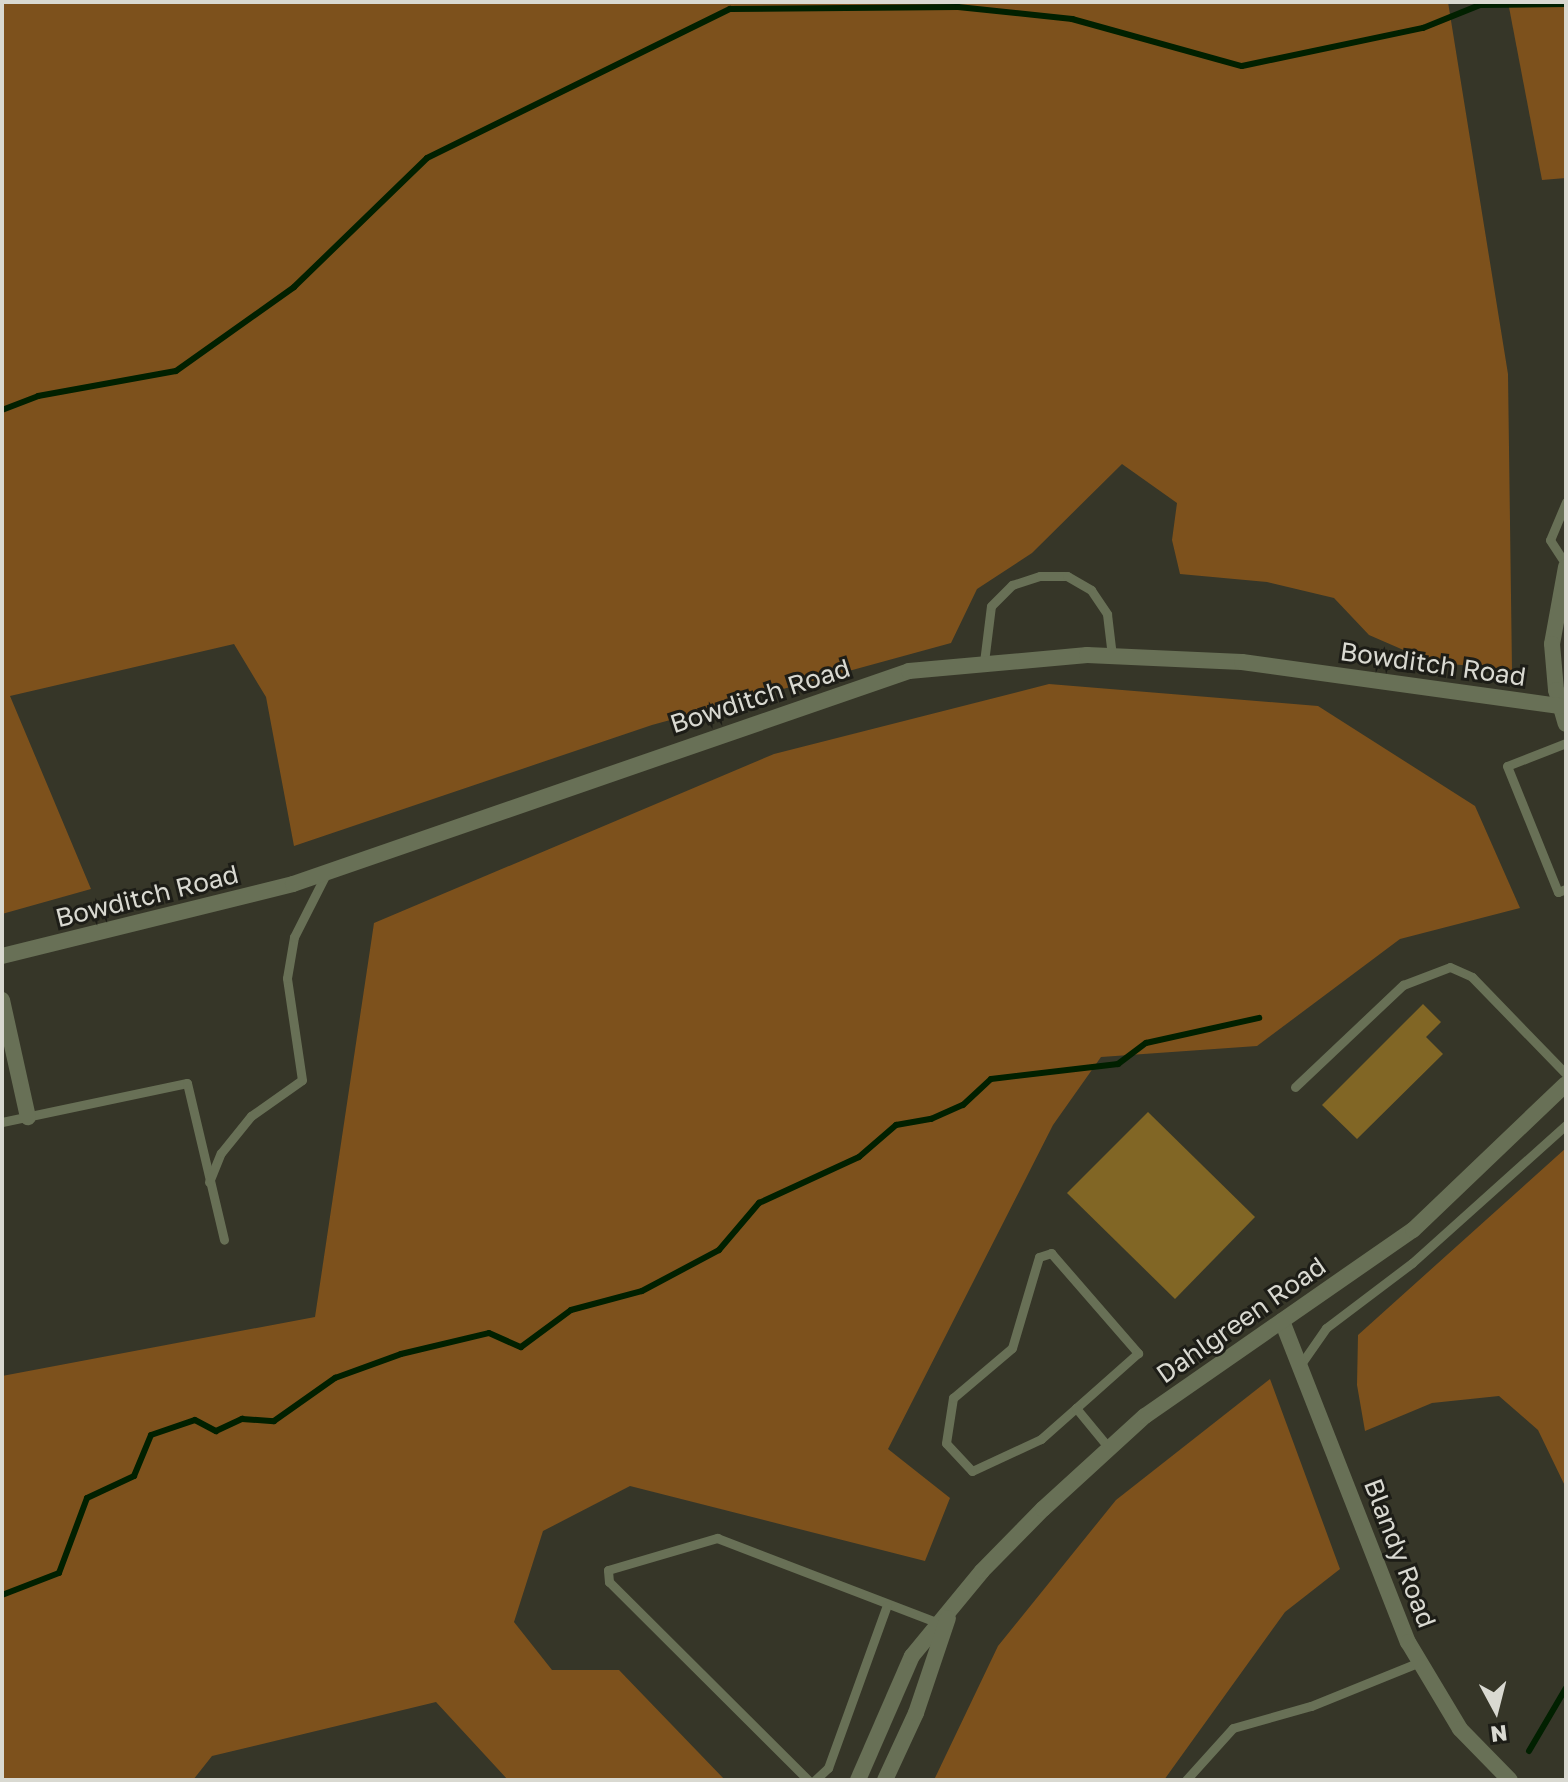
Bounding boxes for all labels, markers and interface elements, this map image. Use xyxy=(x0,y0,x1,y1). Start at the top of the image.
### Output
street label: Bowditch Road xyxy=(1338,636,1528,692)
street label: Bowditch Road xyxy=(666,652,854,740)
street label: Bowditch Road xyxy=(52,858,242,934)
street label: Dahlgreen Road xyxy=(1150,1250,1332,1390)
street label: Blandy Road xyxy=(1357,1474,1443,1632)
north arrow xyxy=(1456,1670,1536,1750)
text: N xyxy=(1489,1720,1509,1749)

